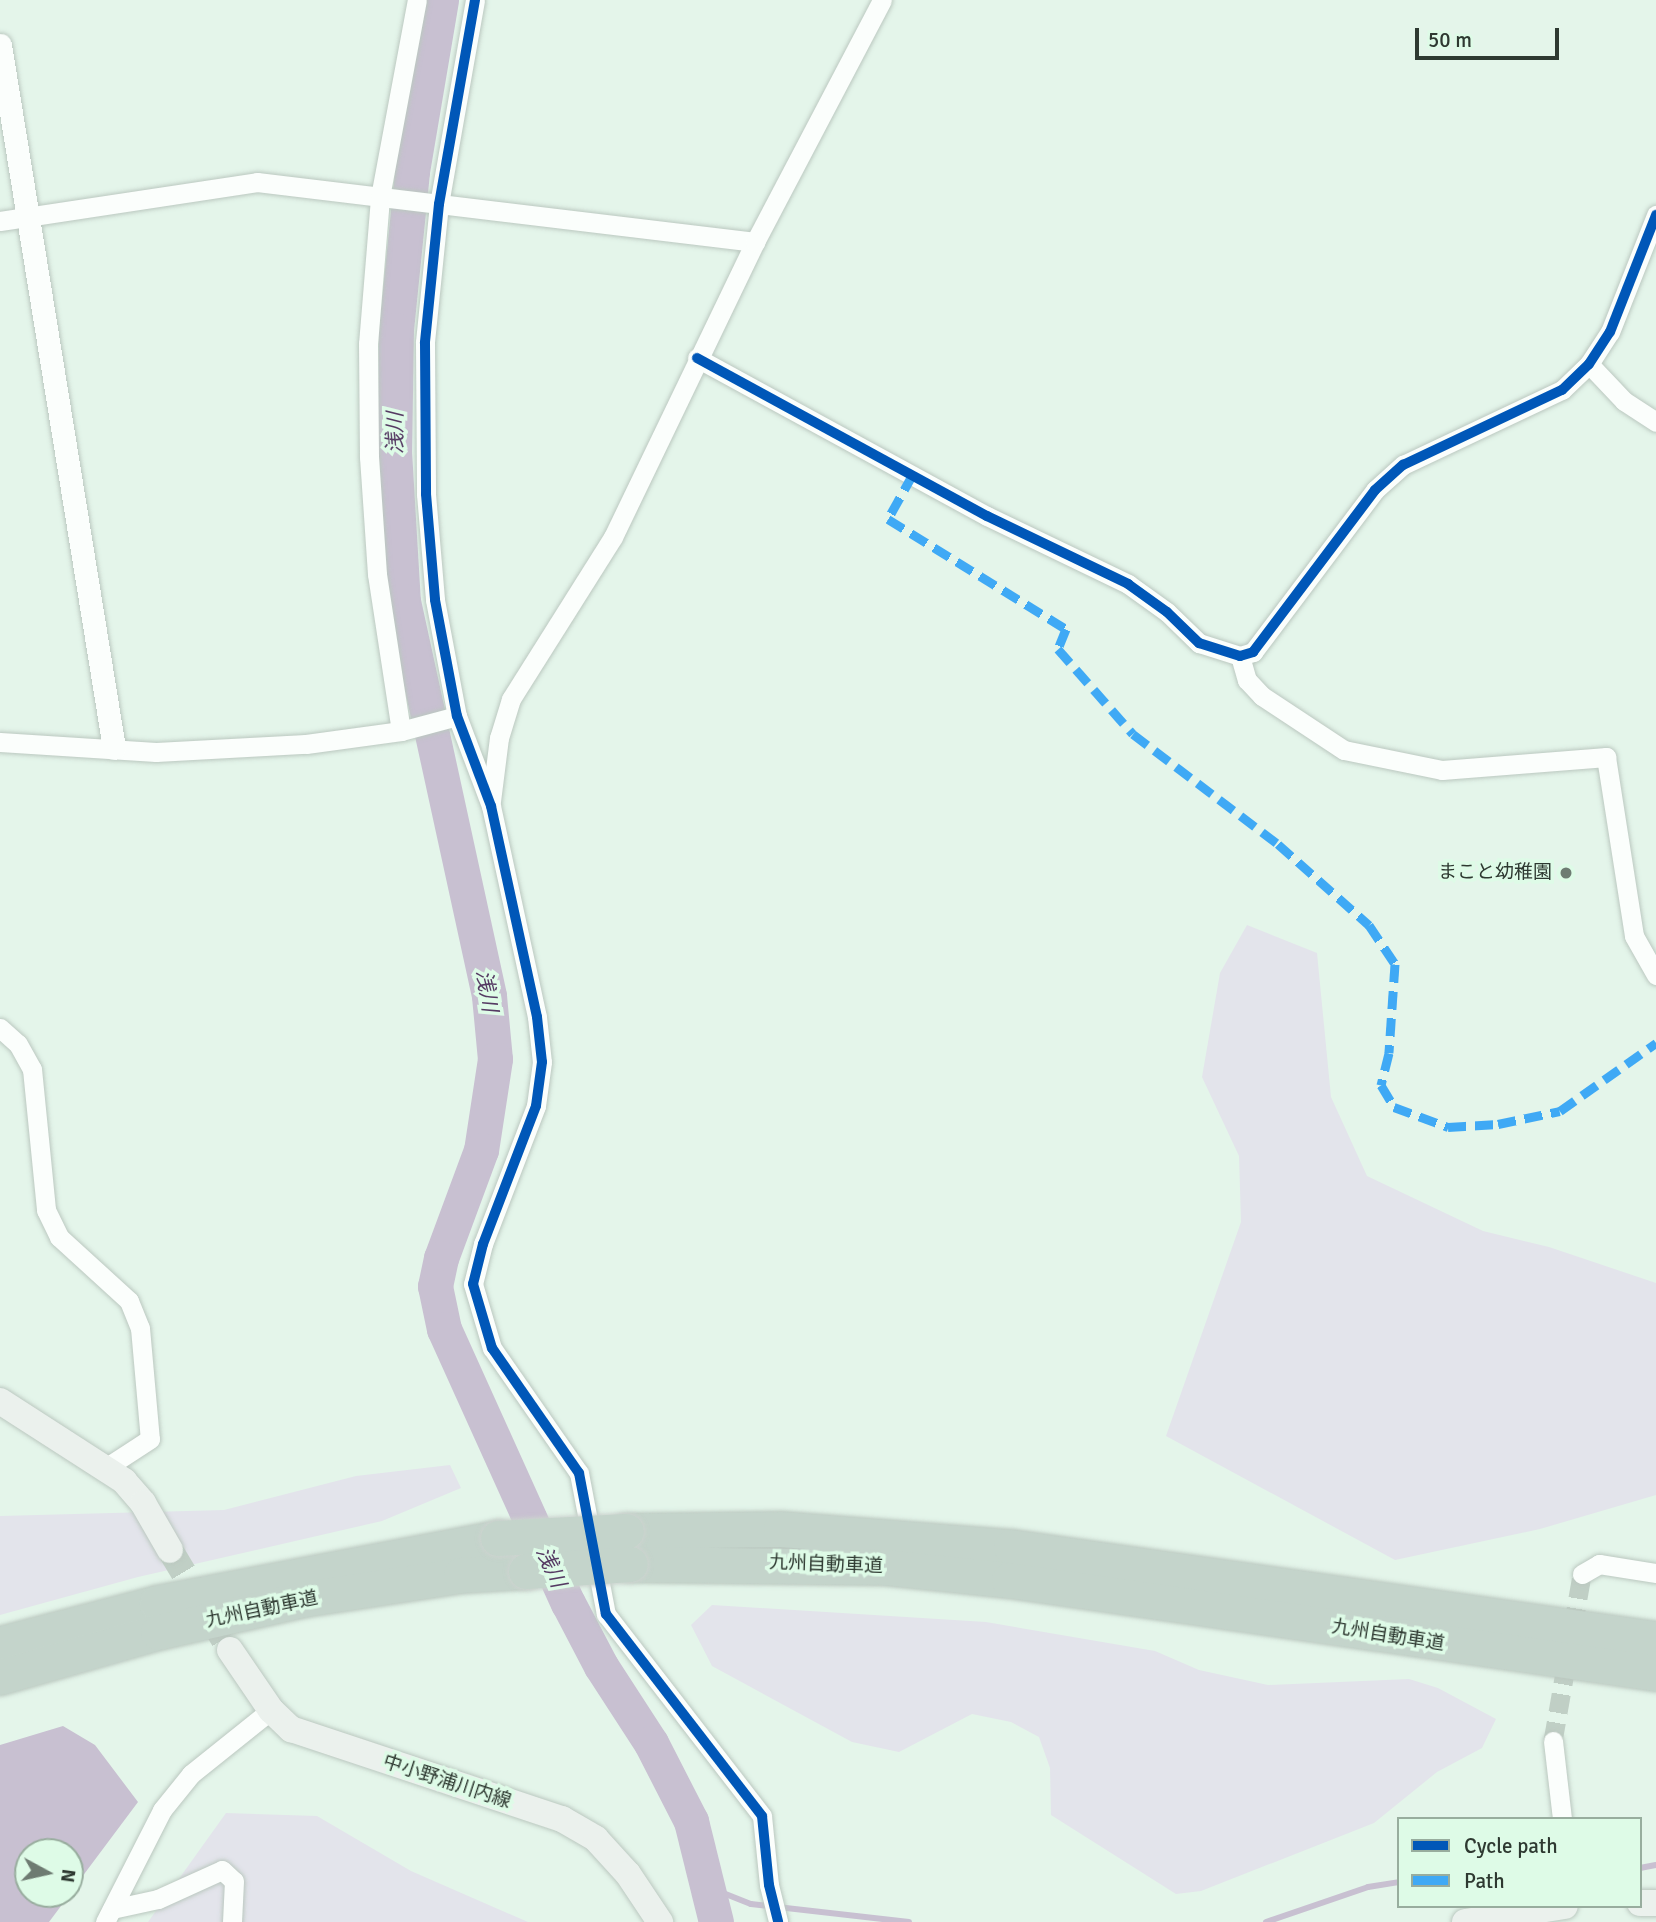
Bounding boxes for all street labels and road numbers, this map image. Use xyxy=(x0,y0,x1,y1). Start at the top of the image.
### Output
street label: 九州自動車道 xyxy=(769,1552,883,1578)
street label: 九州自動車道 xyxy=(204,1587,320,1633)
street label: 九州自動車道 xyxy=(1330,1616,1446,1656)
street label: 中小野浦川内線 xyxy=(380,1751,514,1813)

